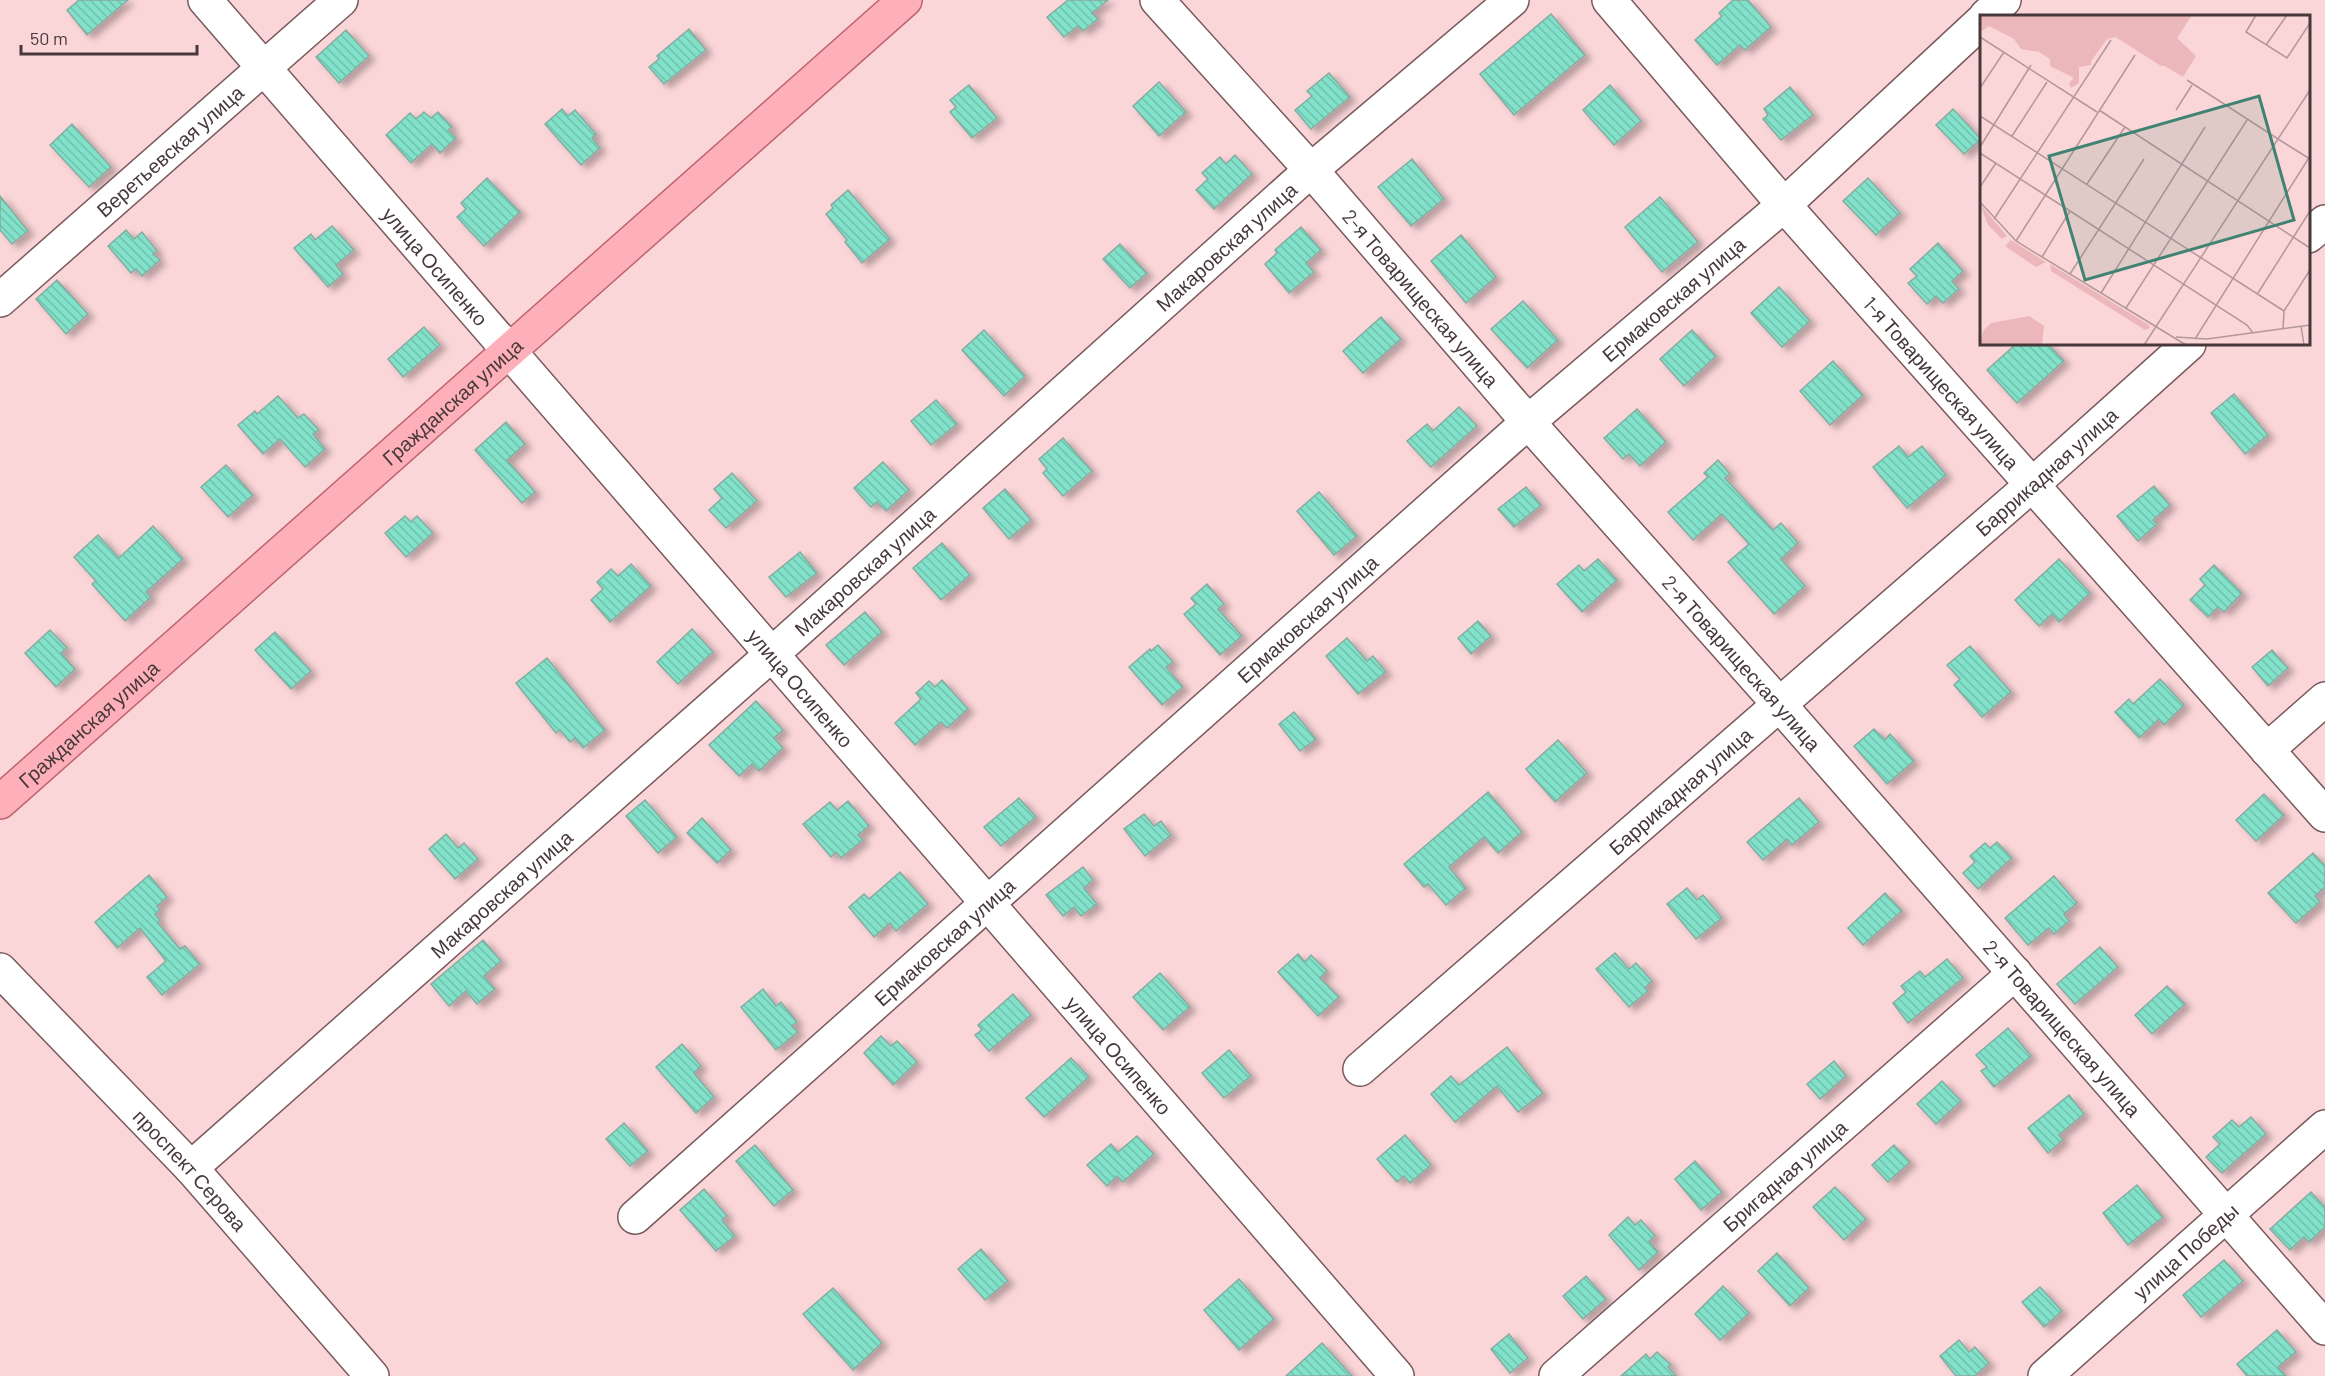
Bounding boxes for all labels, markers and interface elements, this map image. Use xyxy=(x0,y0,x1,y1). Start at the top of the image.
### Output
inset map xyxy=(1980,15,2310,345)
scale bar xyxy=(21,18,196,56)
text: 50 m xyxy=(30,27,68,49)
street label: Веретьевская улица xyxy=(91,79,249,222)
street label: Макаровская улица xyxy=(1151,176,1302,316)
street label: улица Осипенко xyxy=(378,202,493,330)
street label: 2-я Товарищеская улица xyxy=(1338,204,1505,392)
street label: Ермаковская улица xyxy=(1597,231,1750,366)
street label: 1-я Товарищеская улица xyxy=(1859,291,2025,475)
street label: Гражданская улица xyxy=(377,332,528,470)
street label: Баррикадная улица xyxy=(1970,402,2123,541)
street label: Макаровская улица xyxy=(789,501,941,640)
street label: Ермаковская улица xyxy=(1232,549,1383,687)
street label: 2-я Товарищеская улица xyxy=(1658,570,1827,756)
street label: улица Осипенко xyxy=(743,624,859,752)
street label: Гражданская улица xyxy=(13,655,164,792)
street label: Баррикадная улица xyxy=(1604,722,1757,859)
street label: Макаровская улица xyxy=(425,824,578,963)
street label: Ермаковская улица xyxy=(869,872,1020,1011)
street label: 2-я Товарищеская улица xyxy=(1979,935,2147,1122)
street label: улица Осипенко xyxy=(1061,991,1177,1119)
street label: проспект Серова xyxy=(129,1104,253,1236)
street label: Бригадная улица xyxy=(1718,1114,1852,1236)
street label: улица Победы xyxy=(2128,1198,2243,1304)

